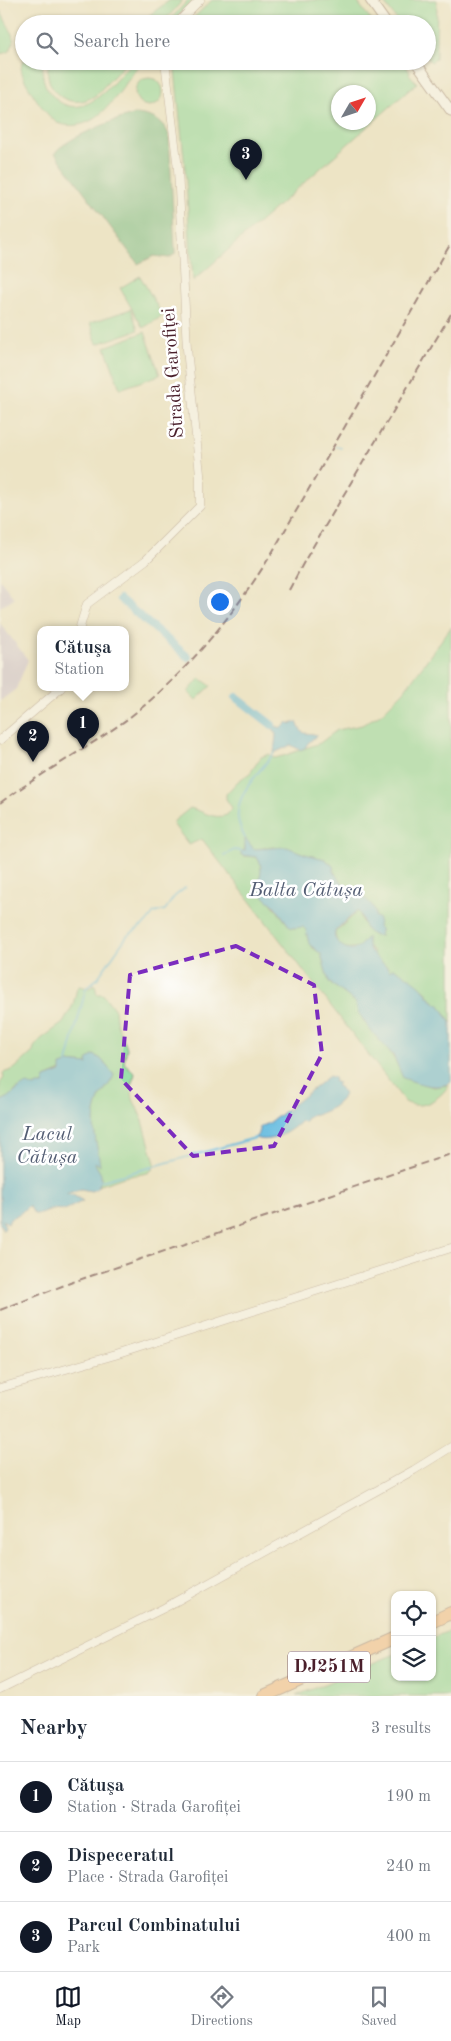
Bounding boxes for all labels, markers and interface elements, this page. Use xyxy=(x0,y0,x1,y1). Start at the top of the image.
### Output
search box xyxy=(15,15,436,70)
icon: search xyxy=(33,29,61,57)
text: Search here xyxy=(73,33,170,52)
north arrow xyxy=(331,85,376,130)
pin: 3 xyxy=(230,139,262,180)
street label: Strada Garofiței xyxy=(160,307,188,439)
your location xyxy=(207,589,233,615)
popup xyxy=(37,626,129,691)
text: Cătuşa xyxy=(54,639,112,658)
text: Station xyxy=(54,662,104,678)
pin: 1 xyxy=(67,708,99,749)
pin: 2 xyxy=(17,721,49,762)
water label: Balta Cătușa xyxy=(248,881,363,901)
water label: Lacul Cătușa xyxy=(16,1125,78,1168)
map controls xyxy=(391,1591,436,1681)
button: locate xyxy=(391,1591,436,1636)
button: layers xyxy=(391,1636,436,1681)
road number: DJ251M xyxy=(288,1651,370,1682)
text: Nearby xyxy=(20,1718,88,1739)
text: 3 results xyxy=(371,1721,431,1737)
text: Cătuşa xyxy=(67,1777,124,1796)
text: 1 xyxy=(31,1789,41,1805)
text: 190 m xyxy=(386,1789,431,1805)
text: Station · Strada Garofiței xyxy=(67,1800,241,1816)
text: Dispeceratul xyxy=(67,1847,174,1866)
text: 2 xyxy=(31,1859,41,1875)
text: 240 m xyxy=(386,1859,431,1875)
text: Place · Strada Garofiței xyxy=(67,1870,228,1886)
text: Parcul Combinatului xyxy=(67,1917,240,1936)
text: 3 xyxy=(31,1929,41,1945)
text: 400 m xyxy=(386,1929,431,1945)
text: Park xyxy=(67,1940,100,1956)
tab: Map xyxy=(54,1983,82,2030)
tab: Directions xyxy=(191,1983,253,2030)
tab: Saved xyxy=(361,1983,397,2030)

